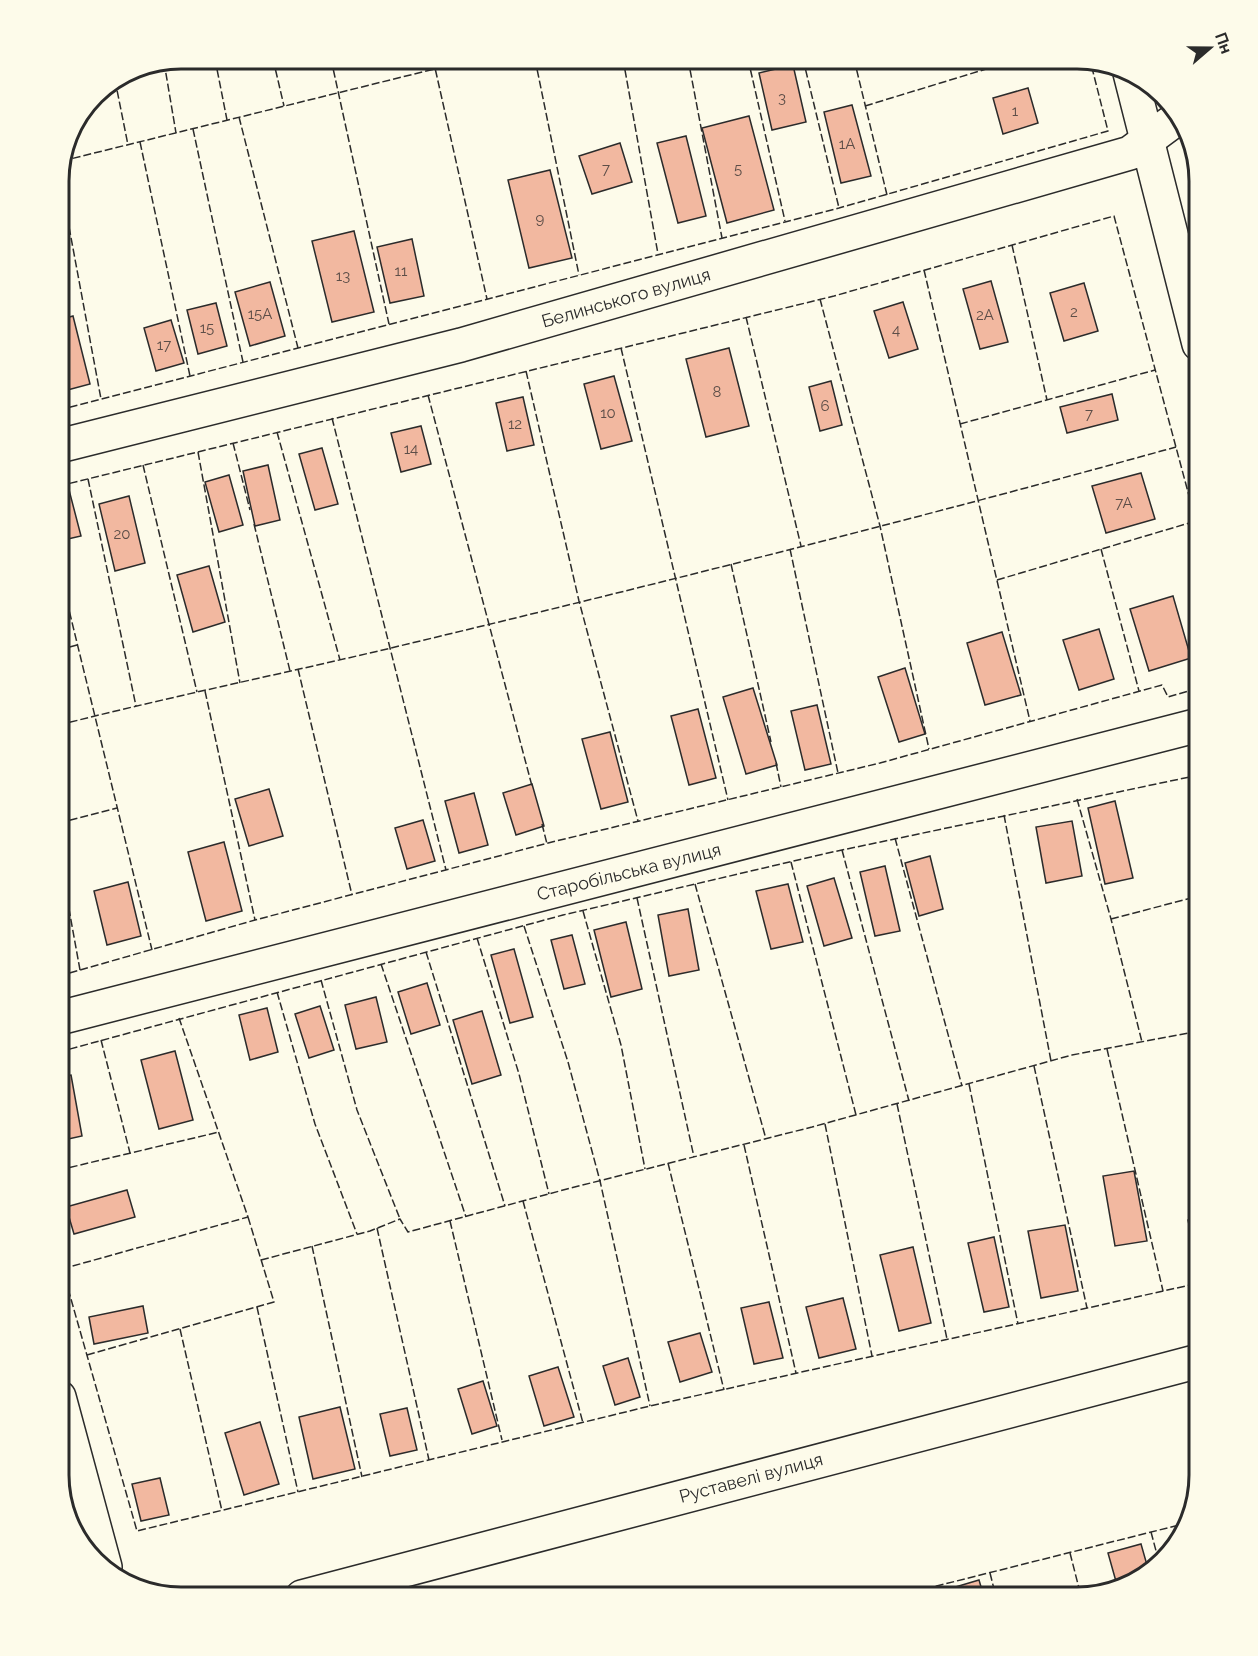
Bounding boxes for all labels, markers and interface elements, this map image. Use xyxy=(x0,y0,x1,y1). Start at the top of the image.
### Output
north arrow xyxy=(1180,18,1240,78)
text: Пн xyxy=(1211,30,1236,56)
house number: 3 xyxy=(778,89,786,107)
house number: 1 xyxy=(1012,102,1019,120)
house number: 1А xyxy=(839,135,855,153)
house number: 7 xyxy=(602,160,610,178)
house number: 5 xyxy=(734,160,742,178)
house number: 9 xyxy=(536,210,545,228)
house number: 11 xyxy=(395,262,408,280)
street label: Белинського вулиця xyxy=(539,263,713,332)
house number: 13 xyxy=(336,267,350,285)
house number: 2 xyxy=(1070,303,1078,321)
house number: 15А xyxy=(248,305,272,323)
house number: 2А xyxy=(976,306,994,324)
house number: 15 xyxy=(200,319,214,337)
house number: 4 xyxy=(892,321,900,339)
house number: 17 xyxy=(157,336,171,354)
house number: 8 xyxy=(713,383,722,401)
house number: 6 xyxy=(820,397,830,415)
house number: 10 xyxy=(600,404,616,422)
house number: 7 xyxy=(1085,405,1093,423)
house number: 12 xyxy=(508,415,522,433)
house number: 14 xyxy=(404,440,418,458)
house number: 7А xyxy=(1115,494,1133,512)
house number: 20 xyxy=(114,525,131,543)
street label: Старобільська вулиця xyxy=(535,838,723,905)
street label: Руставелі вулиця xyxy=(677,1448,825,1507)

